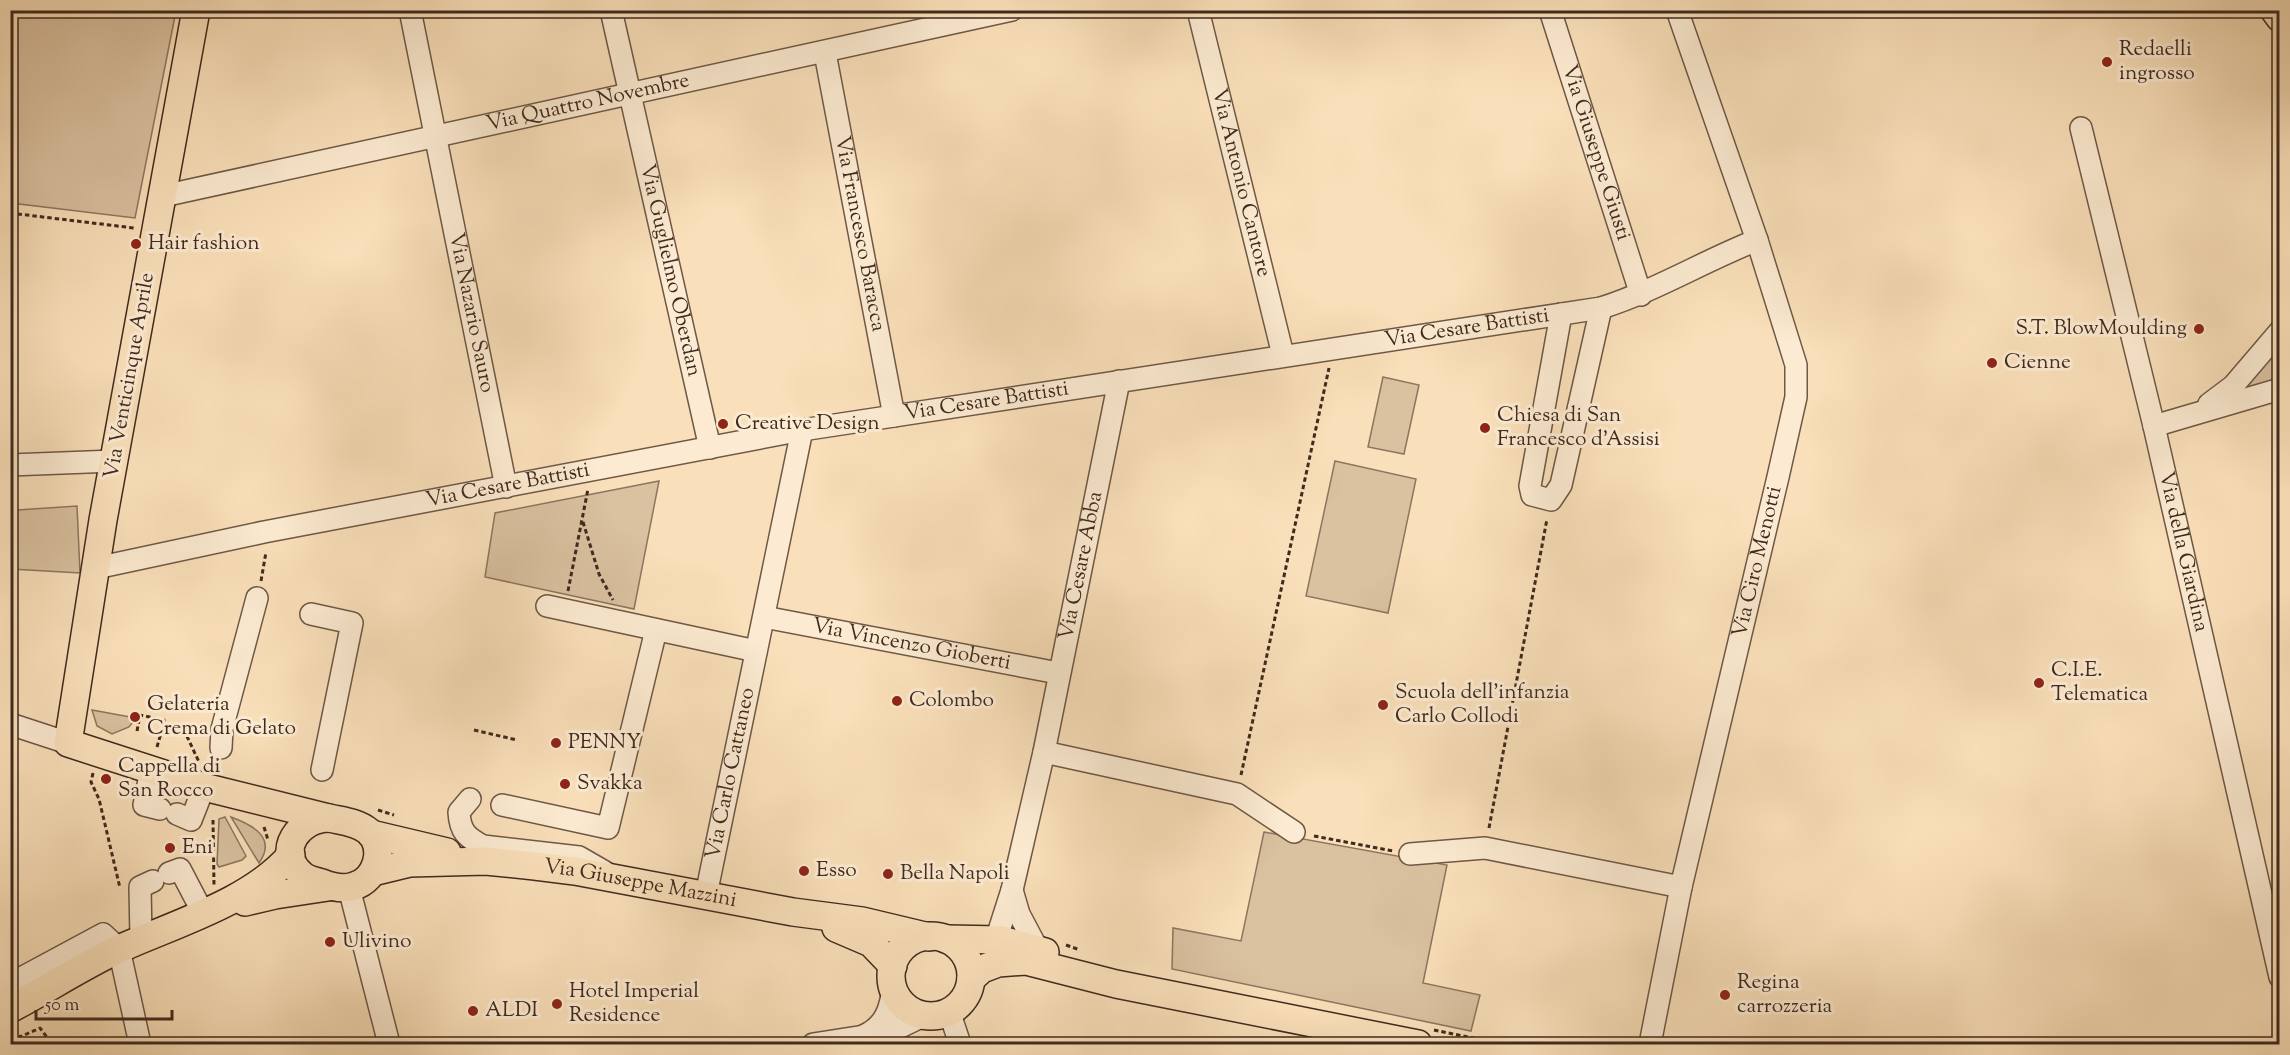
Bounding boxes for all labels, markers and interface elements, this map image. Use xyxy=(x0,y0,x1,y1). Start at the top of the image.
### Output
place label: Redaelli ingrosso xyxy=(2119,35,2195,89)
marker: Redaelli ingrosso xyxy=(2100,55,2114,69)
street label: Via Giuseppe Giusti xyxy=(1554,61,1638,245)
street label: Via Quattro Novembre xyxy=(484,66,692,140)
street label: Via Antonio Cantore xyxy=(1203,86,1278,280)
street label: Via Francesco Baracca xyxy=(826,133,893,334)
street label: Via Guglielmo Oberdan xyxy=(631,161,708,380)
place label: Hair fashion xyxy=(148,229,260,259)
street label: Via Nazario Sauro xyxy=(440,230,502,396)
marker: Hair fashion xyxy=(129,237,143,251)
street label: Via Venticinque Aprile xyxy=(97,270,163,482)
street label: Via Cesare Battisti xyxy=(1382,301,1551,356)
place label: S.T. BlowMoulding xyxy=(2015,314,2187,344)
marker: S.T. BlowMoulding xyxy=(2192,322,2206,336)
place label: Cienne xyxy=(2004,348,2071,378)
marker: Cienne xyxy=(1985,356,1999,370)
street label: Via Cesare Battisti xyxy=(902,374,1071,429)
place label: Chiesa di San Francesco d'Assisi xyxy=(1497,401,1660,455)
place label: Creative Design xyxy=(735,409,880,439)
marker: Creative Design xyxy=(716,417,730,431)
marker: Chiesa di San Francesco d'Assisi xyxy=(1478,421,1492,435)
street label: Via Cesare Battisti xyxy=(423,456,592,516)
street label: Via della Giardina xyxy=(2150,469,2216,635)
street label: Via Ciro Menotti xyxy=(1725,483,1790,641)
street label: Via Cesare Abba xyxy=(1052,489,1111,643)
street label: Via Vincenzo Gioberti xyxy=(809,611,1013,679)
place label: C.I.E. Telematica xyxy=(2051,656,2148,710)
marker: C.I.E. Telematica xyxy=(2032,676,2046,690)
place label: Scuola dell'infanzia Carlo Collodi xyxy=(1395,678,1570,732)
street label: Via Carlo Cattaneo xyxy=(699,685,763,862)
place label: Colombo xyxy=(909,686,994,716)
place label: Gelateria Crema di Gelato xyxy=(147,690,296,744)
marker: Colombo xyxy=(890,694,904,708)
marker: Scuola dell'infanzia Carlo Collodi xyxy=(1376,698,1390,712)
marker: Gelateria Crema di Gelato xyxy=(128,710,142,724)
place label: PENNY xyxy=(568,728,641,758)
marker: PENNY xyxy=(549,736,563,750)
place label: Cappella di San Rocco xyxy=(118,752,221,806)
place label: Svakka xyxy=(577,769,643,799)
marker: Cappella di San Rocco xyxy=(99,772,113,786)
marker: Svakka xyxy=(558,777,572,791)
place label: Eni xyxy=(182,833,213,863)
marker: Eni xyxy=(163,841,177,855)
street label: Via Giuseppe Mazzini xyxy=(542,852,739,916)
place label: Esso xyxy=(816,856,857,886)
place label: Bella Napoli xyxy=(900,859,1010,889)
marker: Esso xyxy=(797,864,811,878)
marker: Bella Napoli xyxy=(881,867,895,881)
place label: Ulivino xyxy=(342,927,411,957)
marker: Ulivino xyxy=(323,935,337,949)
place label: Regina carrozzeria xyxy=(1737,968,1833,1022)
place label: Hotel Imperial Residence xyxy=(569,977,699,1031)
scale bar xyxy=(36,983,172,1021)
marker: Regina carrozzeria xyxy=(1718,988,1732,1002)
text: 50 m xyxy=(44,993,80,1019)
place label: ALDI xyxy=(485,996,538,1026)
marker: Hotel Imperial Residence xyxy=(550,997,564,1011)
marker: ALDI xyxy=(466,1004,480,1018)

